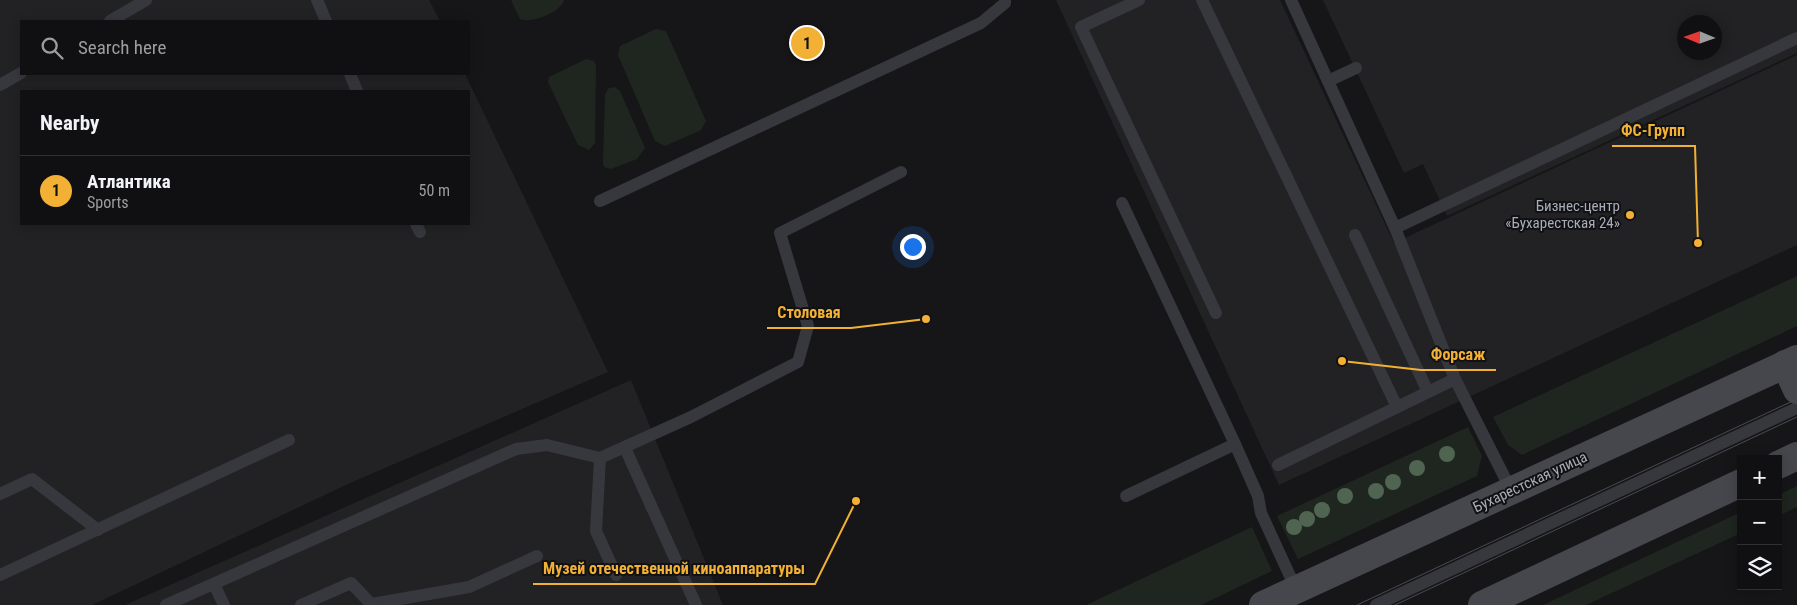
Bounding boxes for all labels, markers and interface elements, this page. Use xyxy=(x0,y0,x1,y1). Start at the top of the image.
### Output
north arrow xyxy=(1677,15,1722,60)
search box xyxy=(20,20,470,75)
pin: 1 xyxy=(791,24,823,62)
icon: search xyxy=(38,34,66,62)
text: Search here xyxy=(78,36,166,59)
text: Nearby xyxy=(40,111,99,135)
callout: ФС-Групп xyxy=(1612,115,1695,146)
text: ФС-Групп xyxy=(1621,121,1685,140)
text: Атлантика xyxy=(87,170,171,193)
text: 1 xyxy=(52,181,60,200)
text: 50 m xyxy=(418,181,450,200)
text: Sports xyxy=(87,193,129,212)
place label: Бизнес-центр «Бухарестская 24» xyxy=(1505,197,1620,232)
marker: Бизнес-центр «Бухарестская 24» xyxy=(1624,209,1636,221)
your location xyxy=(900,234,926,260)
callout: Столовая xyxy=(767,297,851,328)
text: Столовая xyxy=(777,303,841,322)
callout: Форсаж xyxy=(1421,339,1496,370)
text: Форсаж xyxy=(1431,345,1485,364)
street label: Бухарестская улица xyxy=(1470,448,1590,516)
map controls xyxy=(1737,455,1782,590)
button: + xyxy=(1737,455,1782,500)
button: − xyxy=(1737,500,1782,545)
button: layers xyxy=(1737,545,1782,590)
callout: Музей отечественной киноаппаратуры xyxy=(533,553,815,584)
text: Музей отечественной киноаппаратуры xyxy=(543,559,805,578)

